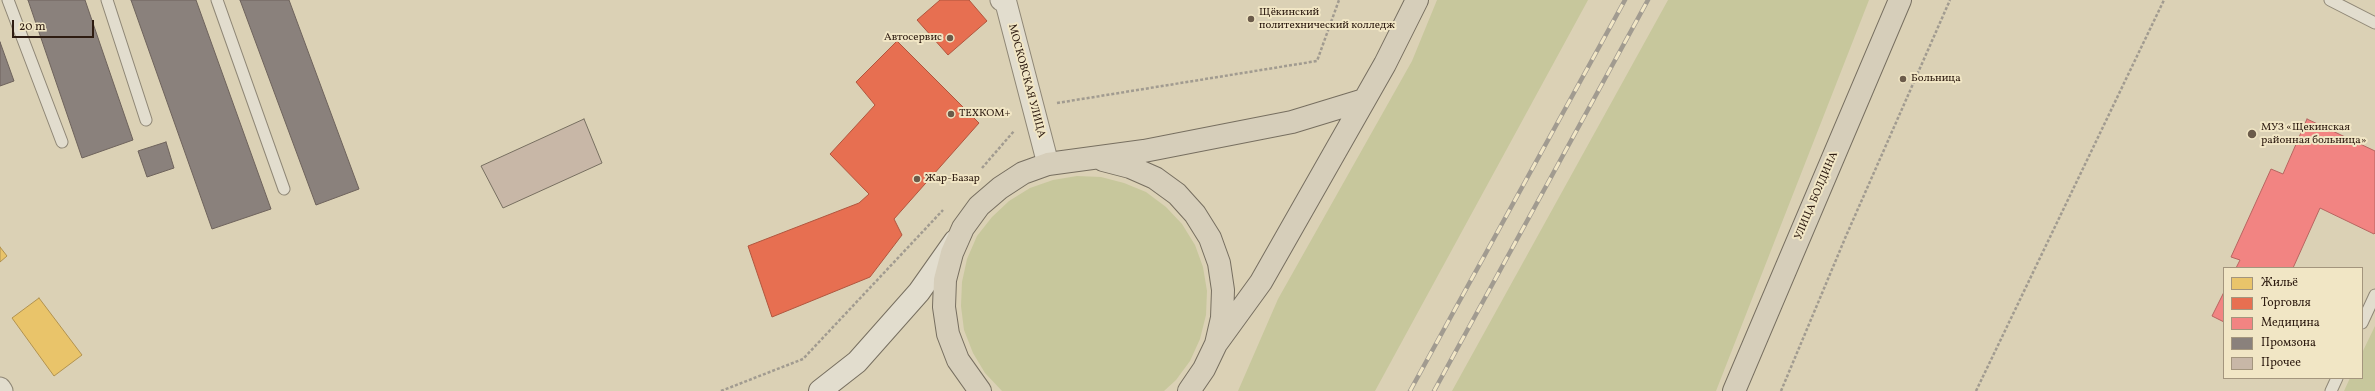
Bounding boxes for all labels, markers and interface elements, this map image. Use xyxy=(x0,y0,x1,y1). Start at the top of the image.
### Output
place label: Щёкинский политехнический колледж xyxy=(1259,6,1395,32)
scale bar xyxy=(14,12,96,38)
marker: Щёкинский политехнический колледж xyxy=(1246,14,1256,24)
text: 20 m xyxy=(19,19,46,35)
street label: МОСКОВСКАЯ УЛИЦА xyxy=(1004,23,1048,139)
place label: Автосервис xyxy=(884,31,942,45)
marker: Автосервис xyxy=(945,33,955,43)
place label: Больница xyxy=(1911,72,1961,86)
marker: Больница xyxy=(1898,74,1908,84)
place label: ТЕХКОМ+ xyxy=(959,107,1011,121)
marker: ТЕХКОМ+ xyxy=(946,109,956,119)
place label: МУЗ «Щекинская районная больница» xyxy=(2261,121,2367,147)
marker: МУЗ «Щекинская районная больница» xyxy=(2246,128,2258,140)
street label: УЛИЦА БОЛДИНА xyxy=(1792,150,1842,242)
place label: Жар-Базар xyxy=(925,172,980,186)
marker: Жар-Базар xyxy=(912,174,922,184)
legend xyxy=(2223,267,2363,379)
text: Жильё xyxy=(2261,275,2298,291)
text: Торговля xyxy=(2261,295,2311,311)
text: Медицина xyxy=(2261,315,2320,331)
text: Промзона xyxy=(2261,335,2316,351)
text: Прочее xyxy=(2261,355,2301,371)

